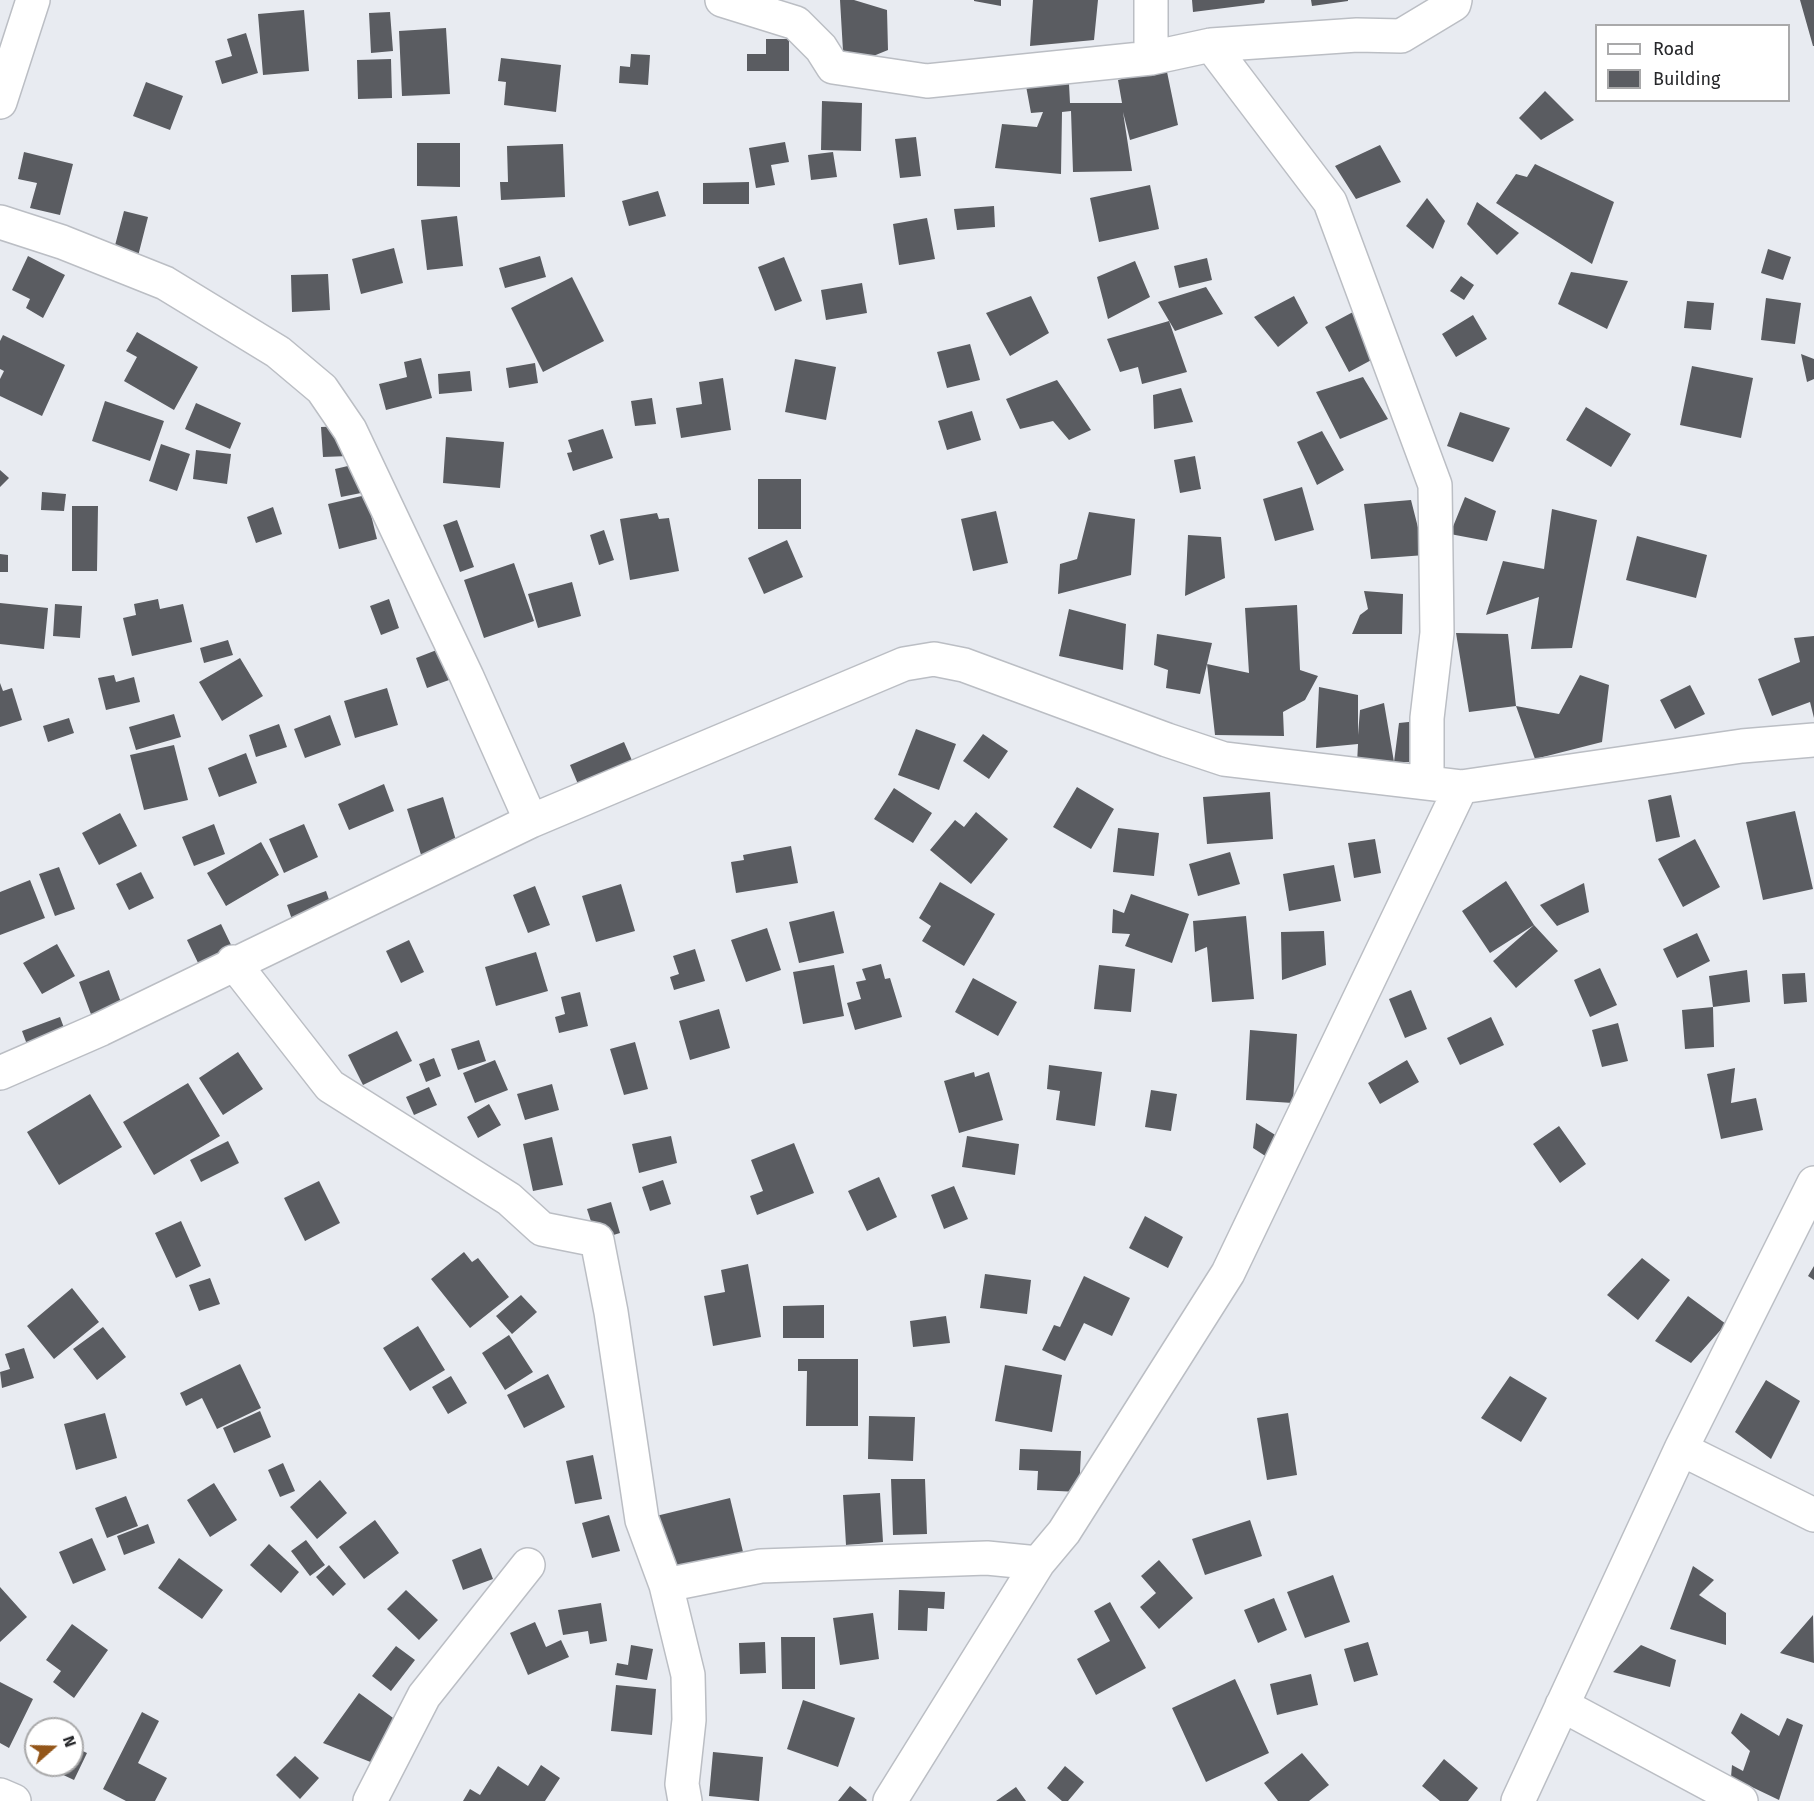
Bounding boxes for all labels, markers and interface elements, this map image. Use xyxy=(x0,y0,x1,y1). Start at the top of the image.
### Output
legend xyxy=(1595,24,1790,102)
text: Road xyxy=(1653,38,1695,60)
text: Building xyxy=(1653,68,1720,90)
north arrow xyxy=(24,1717,84,1777)
text: N xyxy=(59,1733,80,1750)

